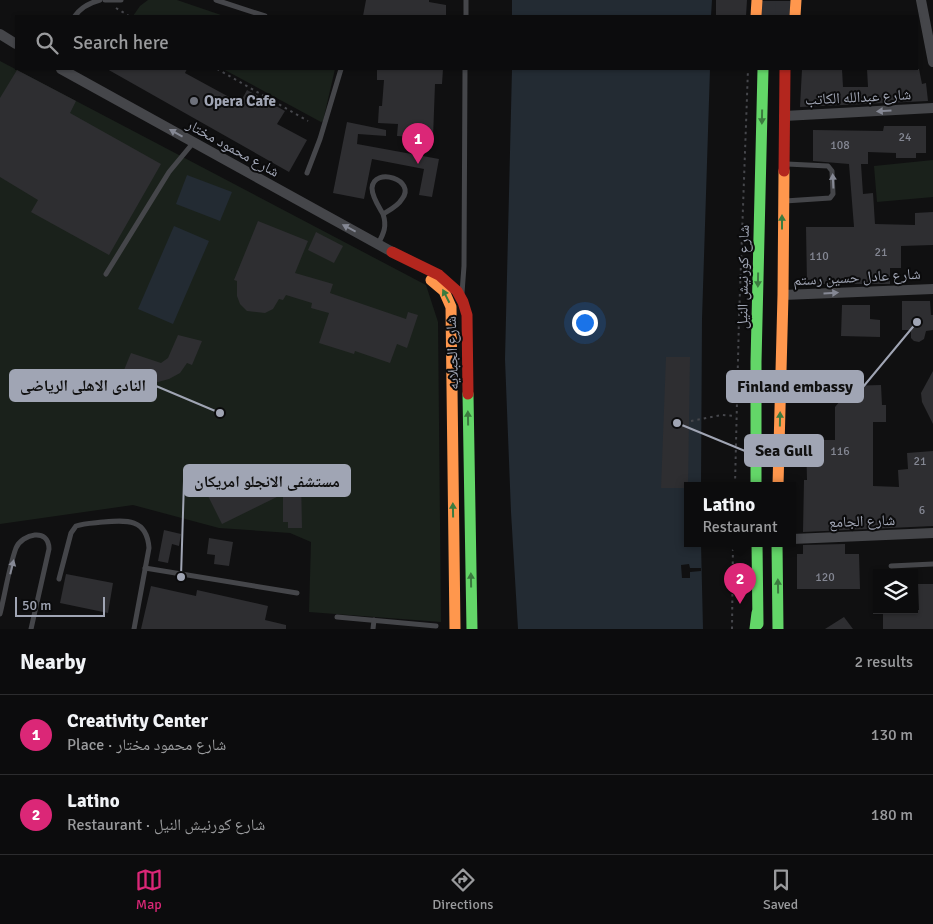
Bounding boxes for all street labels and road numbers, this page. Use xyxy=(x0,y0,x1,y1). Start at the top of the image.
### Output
street label: شارع عبدالله الكاتب xyxy=(804,85,912,110)
street label: شارع محمود مختار xyxy=(182,115,283,182)
street label: شارع كورنيش النيل xyxy=(733,225,754,329)
street label: شارع عادل حسين رستم xyxy=(793,265,921,290)
street label: شارع الجبلايه xyxy=(442,316,463,390)
street label: شارع الجامع xyxy=(829,511,896,532)

